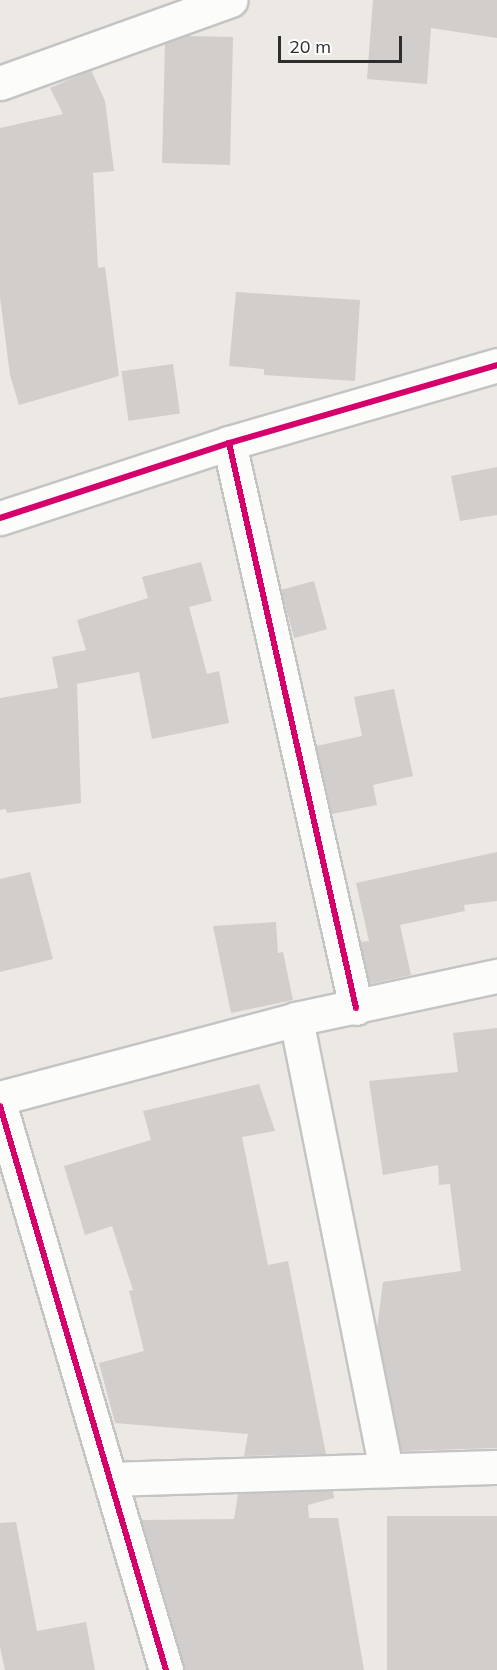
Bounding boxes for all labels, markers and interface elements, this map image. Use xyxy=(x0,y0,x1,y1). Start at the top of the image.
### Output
scale bar xyxy=(281,24,406,62)
text: 20 m xyxy=(289,35,331,58)

